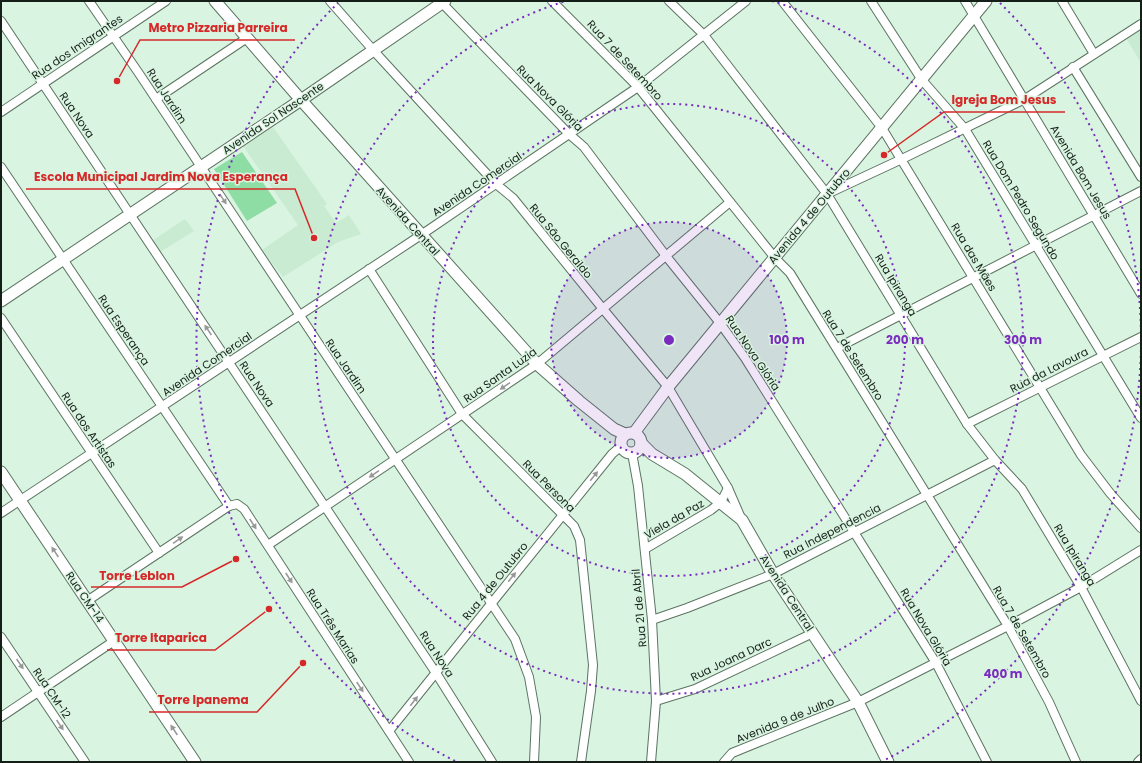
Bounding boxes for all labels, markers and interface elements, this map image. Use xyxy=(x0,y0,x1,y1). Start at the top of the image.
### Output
street label: Rua dos Imigrantes xyxy=(28,10,126,83)
callout: Metro Pizzaria Parreira xyxy=(140,16,295,40)
street label: Rua 7 de Setembro xyxy=(584,16,666,104)
text: Metro Pizzaria Parreira xyxy=(148,19,288,36)
street label: Rua Nova Glória xyxy=(513,61,587,135)
street label: Rua Jardim xyxy=(143,65,191,127)
street label: Avenida Sol Nascente xyxy=(219,78,327,158)
callout: Igreja Bom Jesus xyxy=(944,88,1065,112)
street label: Rua Nova xyxy=(56,89,98,141)
text: Igreja Bom Jesus xyxy=(951,91,1057,108)
street label: Avenida Bom Jesus xyxy=(1047,122,1116,222)
street label: Rua Dom Pedro Segundo xyxy=(979,137,1063,263)
street label: Avenida Comercial xyxy=(429,148,525,220)
callout: Escola Municipal Jardim Nova Esperança xyxy=(26,165,295,189)
street label: Avenida 4 de Outubro xyxy=(764,165,854,267)
text: Escola Municipal Jardim Nova Esperança xyxy=(34,168,288,185)
street label: Avenida Central xyxy=(372,183,444,259)
one-way arrow xyxy=(219,194,226,205)
street label: Rua São Geraldo xyxy=(526,200,596,282)
street label: Rua das Mães xyxy=(947,220,1001,294)
street label: Rua Ipiranga xyxy=(871,251,921,319)
street label: Rua Esperança xyxy=(94,291,154,369)
street label: Rua 7 de Setembro xyxy=(819,307,887,403)
street label: Rua Nova Glória xyxy=(722,312,784,394)
one-way arrow xyxy=(204,324,212,335)
street label: Avenida Comercial xyxy=(159,328,255,400)
text: 100 m xyxy=(769,331,805,348)
text: 200 m xyxy=(886,331,924,348)
text: 300 m xyxy=(1004,331,1042,348)
centre of rings xyxy=(662,333,676,347)
street label: Rua Jardim xyxy=(322,335,370,397)
street label: Rua da Lavoura xyxy=(1007,343,1091,397)
street label: Rua Santa Luzia xyxy=(460,344,540,406)
street label: Rua Nova xyxy=(236,358,278,410)
one-way arrow xyxy=(499,382,510,390)
street label: Rua dos Artistas xyxy=(58,389,120,471)
street label: Rua Persona xyxy=(519,456,579,516)
one-way arrow xyxy=(368,470,379,478)
one-way arrow xyxy=(590,471,599,482)
street label: Viela da Paz xyxy=(641,495,707,543)
street label: Rua Independencia xyxy=(780,499,884,563)
one-way arrow xyxy=(250,518,257,530)
street label: Rua Ipiranga xyxy=(1050,521,1100,589)
one-way arrow xyxy=(173,536,183,544)
street label: Rua 4 de Outubro xyxy=(458,538,532,624)
one-way arrow xyxy=(51,546,58,558)
street label: Avenida Central xyxy=(756,552,818,634)
callout: Torre Leblon xyxy=(91,563,182,587)
text: Torre Leblon xyxy=(99,567,175,584)
street label: Rua CM-14 xyxy=(62,568,108,626)
street label: Rua 21 de Abril xyxy=(628,568,650,648)
one-way arrow xyxy=(508,572,517,583)
one-way arrow xyxy=(285,573,293,583)
street label: Rua 7 de Setembro xyxy=(989,583,1055,681)
street label: Rua Três Marias xyxy=(303,585,363,667)
street label: Rua Nova Glória xyxy=(896,585,956,669)
callout: Torre Itaparica xyxy=(107,626,215,650)
street label: Rua Nova xyxy=(416,628,458,680)
text: Torre Itaparica xyxy=(115,629,207,646)
street label: Rua Joana Darc xyxy=(688,633,774,685)
one-way arrow xyxy=(16,659,23,670)
street label: Rua CM-12 xyxy=(29,664,75,722)
text: 400 m xyxy=(983,665,1023,682)
one-way arrow xyxy=(356,682,364,692)
callout: Torre Ipanema xyxy=(149,688,257,712)
text: Torre Ipanema xyxy=(157,691,249,708)
street label: Avenida 9 de Julho xyxy=(733,693,837,747)
one-way arrow xyxy=(409,695,418,706)
one-way arrow xyxy=(56,720,64,730)
one-way arrow xyxy=(170,724,177,735)

